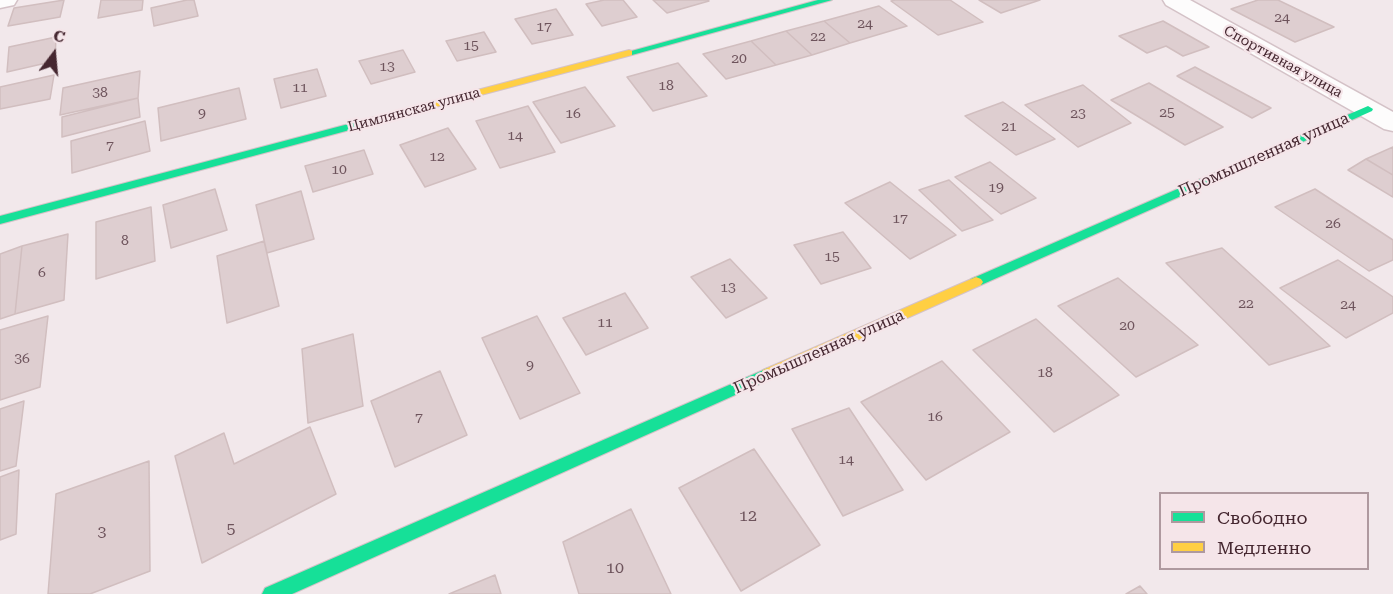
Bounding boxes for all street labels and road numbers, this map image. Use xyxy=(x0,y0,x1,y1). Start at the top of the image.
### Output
street label: Спортивная улица xyxy=(1221,22,1345,102)
street label: Цимлянская улица xyxy=(346,84,482,136)
street label: Промышленная улица xyxy=(1176,109,1352,201)
street label: Промышленная улица xyxy=(731,306,907,398)

